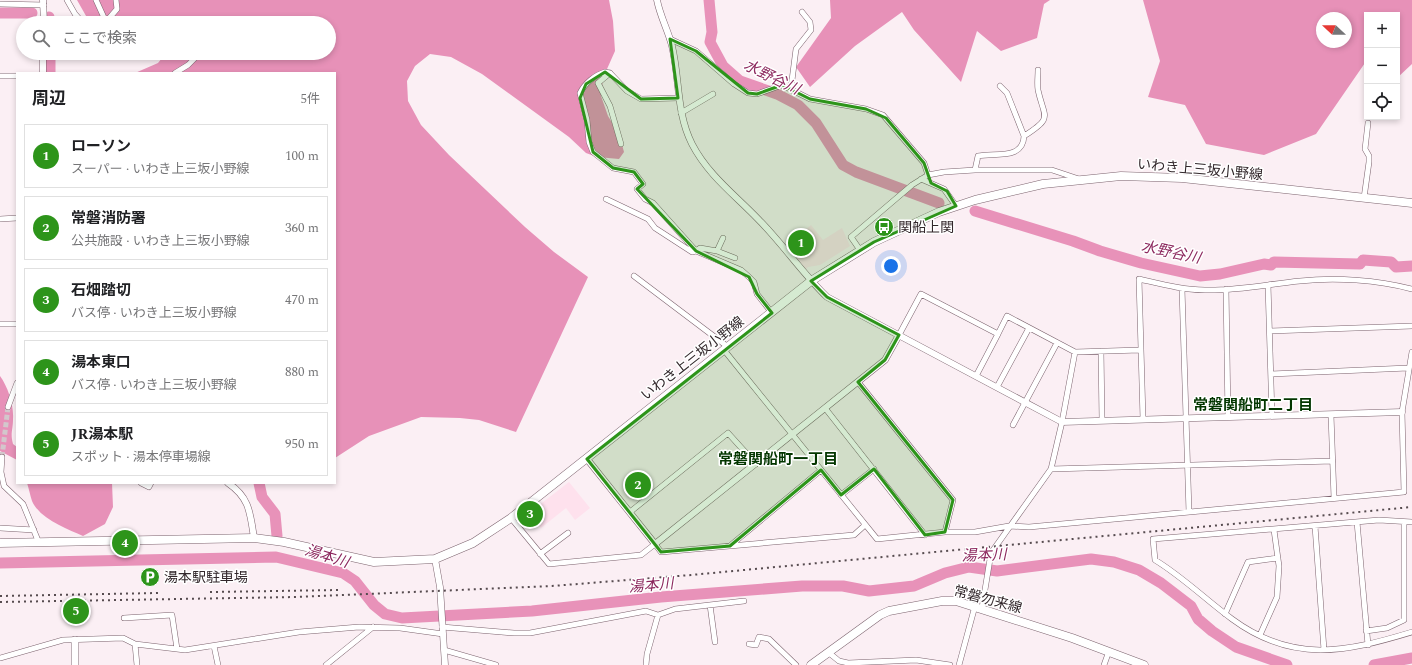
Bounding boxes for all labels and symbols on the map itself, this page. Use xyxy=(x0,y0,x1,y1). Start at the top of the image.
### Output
north arrow xyxy=(1316,12,1352,48)
water label: 水野谷川 xyxy=(740,54,806,102)
street label: いわき上三坂小野線 xyxy=(1136,154,1264,185)
bus stop icon: 関船上関 xyxy=(873,216,895,238)
place label: 関船上関 xyxy=(898,217,954,238)
pin: 1 xyxy=(788,228,814,258)
water label: 水野谷川 xyxy=(1139,235,1205,270)
your location xyxy=(881,256,901,276)
street label: いわき上三坂小野線 xyxy=(636,311,748,405)
district label: 常磐関船町二丁目 xyxy=(1193,394,1313,417)
district label: 常磐関船町一丁目 xyxy=(718,448,838,471)
pin: 2 xyxy=(625,470,651,500)
pin: 3 xyxy=(517,499,543,529)
pin: 4 xyxy=(112,528,138,558)
water label: 湯本川 xyxy=(302,539,354,575)
water label: 湯本川 xyxy=(961,543,1009,568)
parking icon: 湯本駅駐車場 xyxy=(139,566,161,588)
place label: 湯本駅駐車場 xyxy=(164,567,248,588)
water label: 湯本川 xyxy=(628,572,676,599)
street label: 常磐勿来線 xyxy=(951,580,1024,619)
pin: 5 xyxy=(63,596,89,626)

